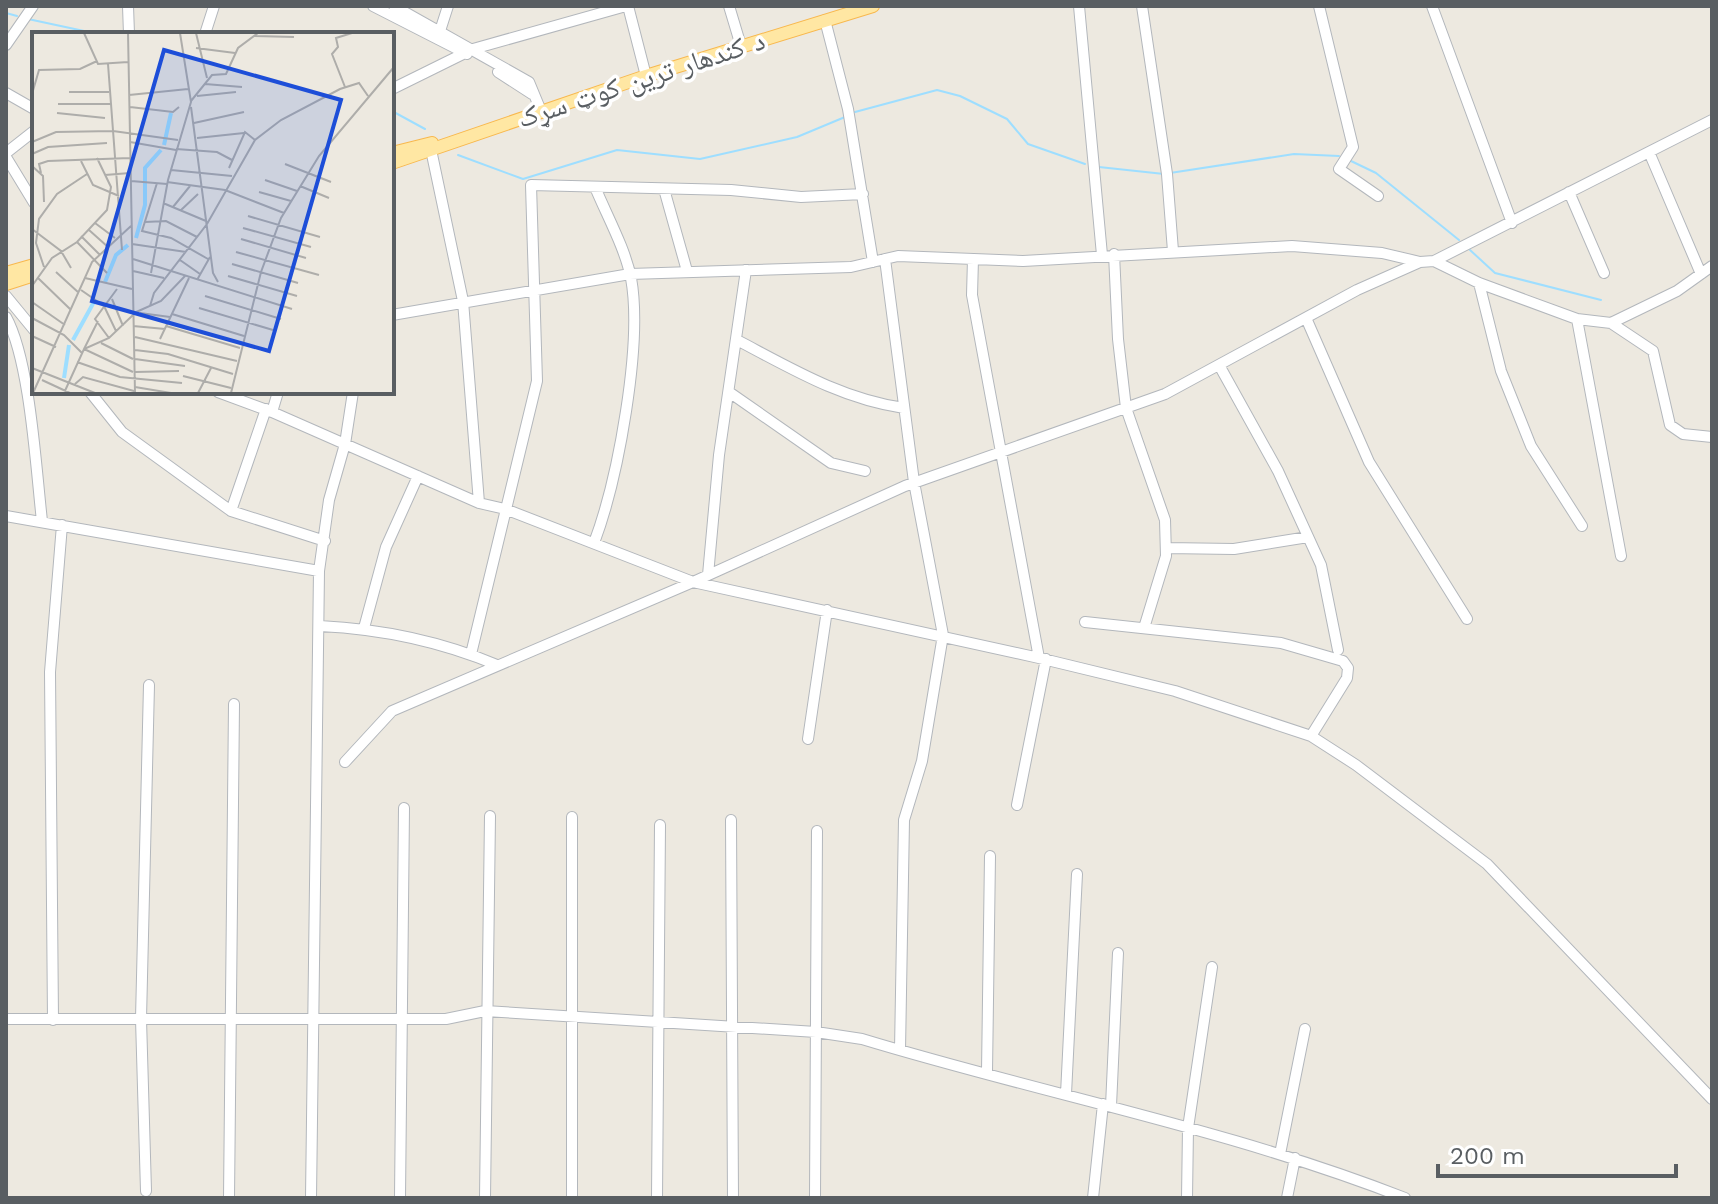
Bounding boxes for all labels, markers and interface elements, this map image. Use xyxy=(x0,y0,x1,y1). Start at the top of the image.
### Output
street label: د کندهار ترين کوټ سړک xyxy=(513,23,769,136)
inset map xyxy=(32,32,394,394)
scale bar xyxy=(1438,1128,1676,1178)
text: 200 m xyxy=(1450,1142,1525,1170)

